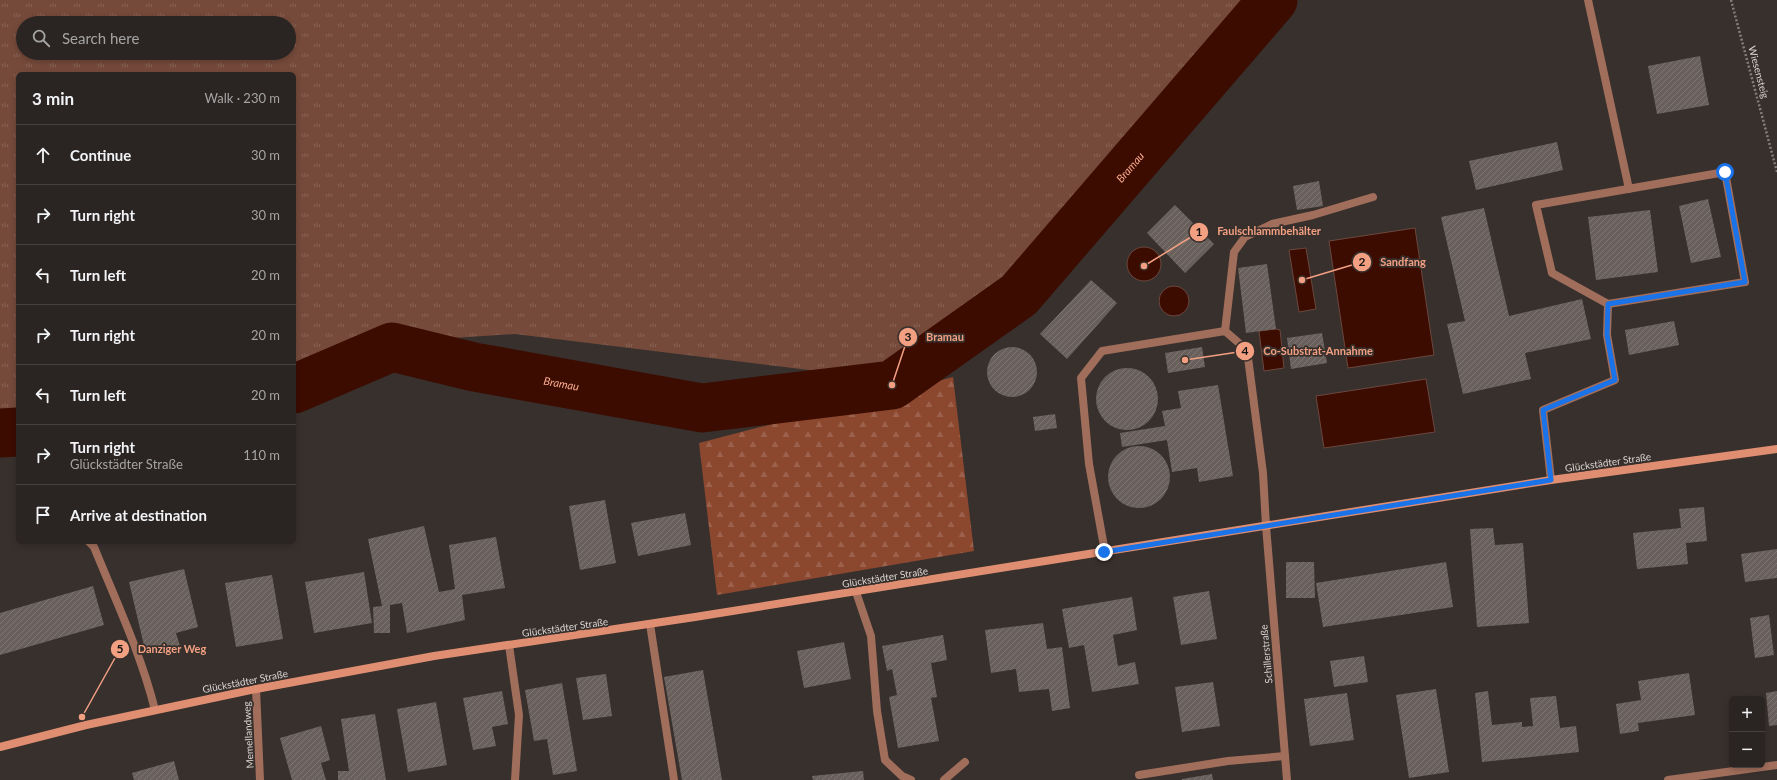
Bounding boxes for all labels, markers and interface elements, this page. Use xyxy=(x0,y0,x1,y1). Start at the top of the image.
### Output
search box xyxy=(16,16,296,60)
icon: search xyxy=(30,27,52,49)
text: Search here xyxy=(62,29,139,47)
street label: Wiesensteig xyxy=(1746,44,1772,100)
text: 3 min xyxy=(32,88,74,109)
text: Walk · 230 m xyxy=(204,90,280,106)
icon: ahead xyxy=(32,144,54,166)
text: Continue xyxy=(70,146,131,164)
text: 30 m xyxy=(251,147,280,163)
water label: Bramau xyxy=(1113,149,1146,185)
route start xyxy=(1716,163,1734,181)
icon: right xyxy=(32,204,54,226)
text: Turn right xyxy=(70,206,135,224)
text: 30 m xyxy=(251,207,280,223)
callout: Faulschlammbehälter xyxy=(1189,220,1329,243)
text: 1 xyxy=(1196,224,1203,239)
text: Faulschlammbehälter xyxy=(1217,224,1322,237)
callout: Sandfang xyxy=(1352,251,1433,274)
text: 2 xyxy=(1359,254,1366,269)
text: Sandfang xyxy=(1380,255,1426,268)
icon: left xyxy=(32,264,54,286)
text: Turn left xyxy=(70,266,126,284)
text: 20 m xyxy=(251,267,280,283)
icon: right xyxy=(32,324,54,346)
text: Turn right xyxy=(70,326,135,344)
callout: Bramau xyxy=(898,326,972,349)
text: 20 m xyxy=(251,327,280,343)
text: 3 xyxy=(905,329,912,344)
text: Bramau xyxy=(926,330,964,343)
callout: Co-Substrat-Annahme xyxy=(1235,339,1381,362)
text: 4 xyxy=(1242,343,1249,358)
text: Co-Substrat-Annahme xyxy=(1263,344,1373,357)
water label: Bramau xyxy=(543,373,580,392)
icon: left xyxy=(32,384,54,406)
text: Turn left xyxy=(70,386,126,404)
text: 20 m xyxy=(251,387,280,403)
text: Turn right xyxy=(70,438,135,456)
icon: right xyxy=(32,444,54,466)
text: 110 m xyxy=(243,447,280,463)
street label: Glückstädter Straße xyxy=(1564,450,1652,474)
text: Glückstädter Straße xyxy=(70,456,183,472)
icon: arrive xyxy=(32,504,54,526)
text: Arrive at destination xyxy=(70,506,207,524)
route end xyxy=(1095,543,1113,561)
street label: Glückstädter Straße xyxy=(841,564,929,590)
street label: Glückstädter Straße xyxy=(521,615,609,639)
street label: Schillerstraße xyxy=(1257,624,1275,684)
callout: Danziger Weg xyxy=(110,637,214,660)
text: 5 xyxy=(117,641,124,656)
text: Danziger Weg xyxy=(138,642,206,655)
street label: Glückstädter Straße xyxy=(201,667,289,695)
map controls xyxy=(1729,696,1765,768)
button: + xyxy=(1729,696,1765,732)
street label: Memellandweg xyxy=(240,701,256,769)
button: − xyxy=(1729,732,1765,768)

